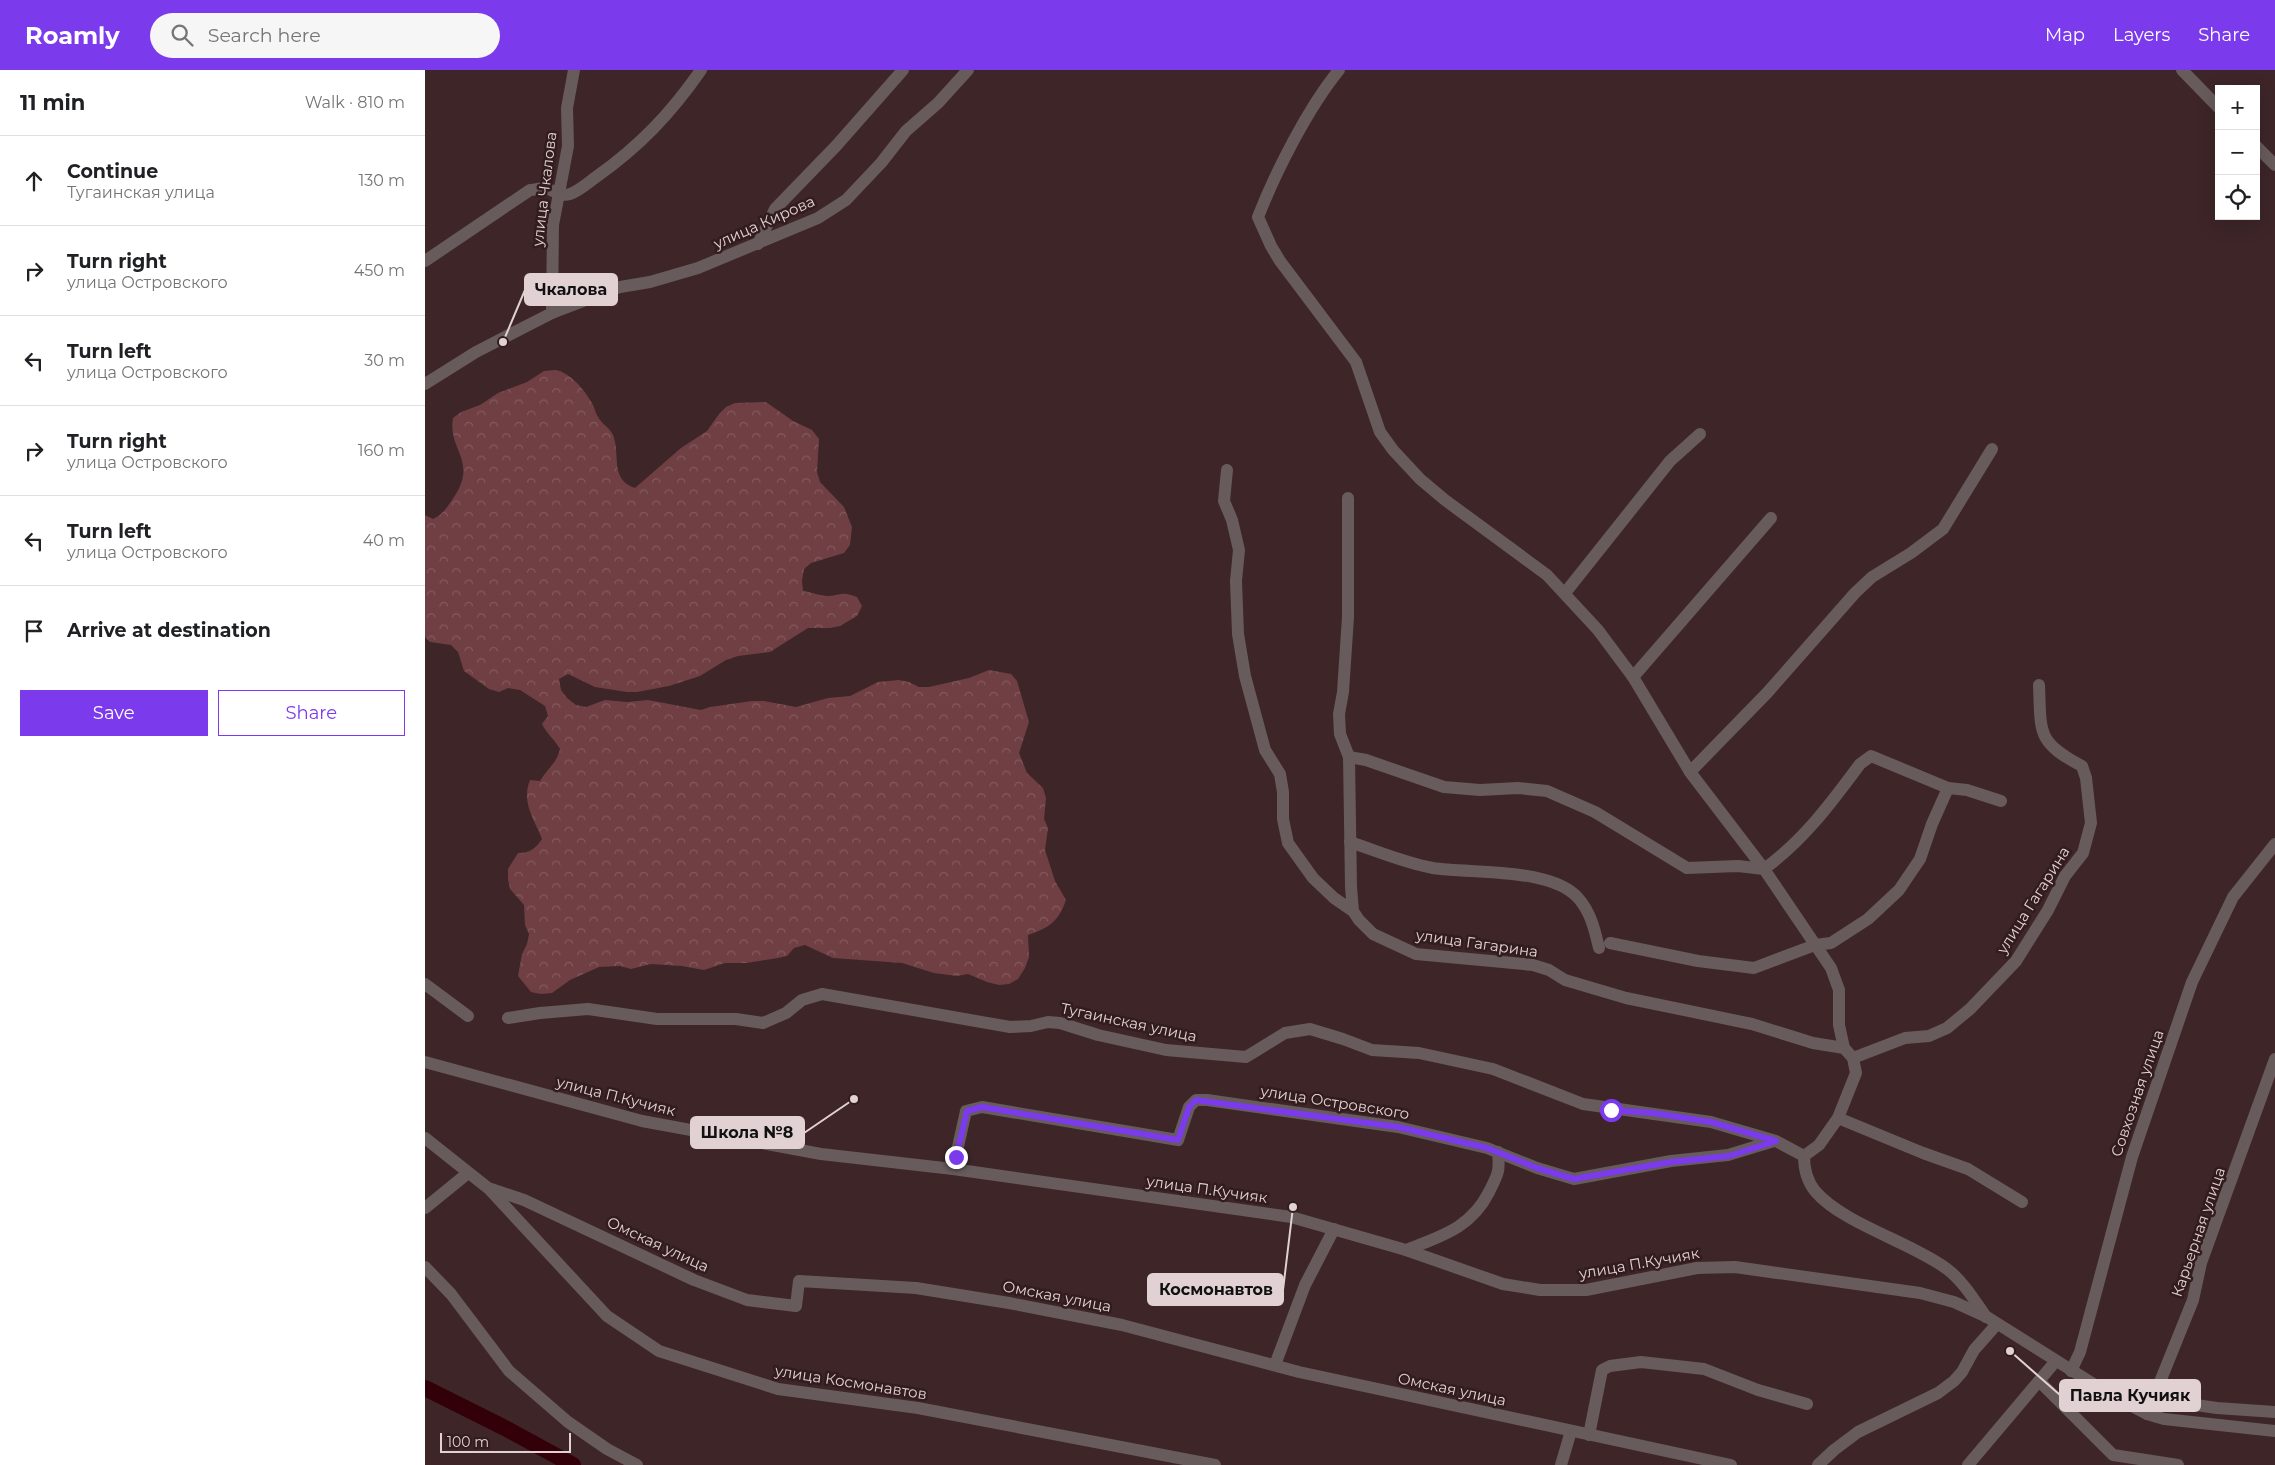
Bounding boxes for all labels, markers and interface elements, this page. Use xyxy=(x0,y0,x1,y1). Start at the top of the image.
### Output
search box xyxy=(150,13,500,58)
text: Roamly xyxy=(25,21,120,50)
icon: search xyxy=(168,21,196,49)
text: Search here xyxy=(208,24,321,47)
text: Map xyxy=(2045,24,2085,46)
text: Layers xyxy=(2113,24,2170,46)
text: Share xyxy=(2198,24,2250,46)
map controls xyxy=(2215,85,2260,220)
button: + xyxy=(2215,85,2260,130)
text: 11 min xyxy=(20,90,85,115)
text: Walk · 810 m xyxy=(305,93,405,112)
street label: улица Чкалова xyxy=(527,130,560,249)
button: − xyxy=(2215,130,2260,175)
text: Continue xyxy=(67,160,158,183)
icon: ahead xyxy=(20,167,48,195)
text: 130 m xyxy=(358,171,405,190)
button: locate xyxy=(2215,175,2260,220)
text: Тугаинская улица xyxy=(67,183,215,202)
street label: улица Кирова xyxy=(709,191,818,253)
text: Turn right xyxy=(67,250,167,273)
icon: right xyxy=(20,257,48,285)
text: 450 m xyxy=(354,261,405,280)
text: улица Островского xyxy=(67,273,228,292)
callout: Чкалова xyxy=(525,274,617,305)
text: Чкалова xyxy=(535,280,607,299)
text: Turn left xyxy=(67,340,152,363)
icon: left xyxy=(20,347,48,375)
text: 30 m xyxy=(364,351,405,370)
text: улица Островского xyxy=(67,363,228,382)
text: Turn right xyxy=(67,430,167,453)
icon: right xyxy=(20,437,48,465)
text: 160 m xyxy=(358,441,405,460)
text: улица Островского xyxy=(67,453,228,472)
text: Turn left xyxy=(67,520,152,543)
icon: left xyxy=(20,527,48,555)
text: 40 m xyxy=(363,531,405,550)
text: улица Островского xyxy=(67,543,228,562)
icon: arrive xyxy=(20,617,48,645)
text: Arrive at destination xyxy=(67,619,271,642)
button: Save xyxy=(20,690,208,736)
button: Share xyxy=(218,690,405,736)
street label: улица Гагарина xyxy=(1992,843,2074,958)
street label: улица Гагарина xyxy=(1414,925,1539,961)
street label: Тугаинская улица xyxy=(1059,998,1199,1046)
street label: Совхозная улица xyxy=(2106,1027,2168,1159)
street label: улица П.Кучияк xyxy=(554,1072,678,1120)
street label: улица Островского xyxy=(1258,1081,1411,1123)
route start xyxy=(1600,1099,1623,1122)
callout: Школа №8 xyxy=(691,1117,804,1148)
text: Школа №8 xyxy=(701,1123,793,1142)
route end xyxy=(945,1146,968,1169)
street label: Карьерная улица xyxy=(2167,1165,2229,1299)
street label: улица П.Кучияк xyxy=(1144,1171,1269,1207)
street label: Омская улица xyxy=(604,1212,712,1276)
street label: улица П.Кучияк xyxy=(1576,1243,1701,1283)
callout: Космонавтов xyxy=(1148,1274,1283,1305)
street label: Омская улица xyxy=(1001,1276,1113,1316)
text: Космонавтов xyxy=(1159,1280,1273,1299)
street label: улица Космонавтов xyxy=(773,1360,928,1403)
street label: Омская улица xyxy=(1396,1368,1508,1410)
callout: Павла Кучияк xyxy=(2060,1380,2200,1411)
text: Павла Кучияк xyxy=(2070,1386,2191,1405)
scale bar xyxy=(440,1430,571,1453)
text: 100 m xyxy=(447,1433,489,1451)

